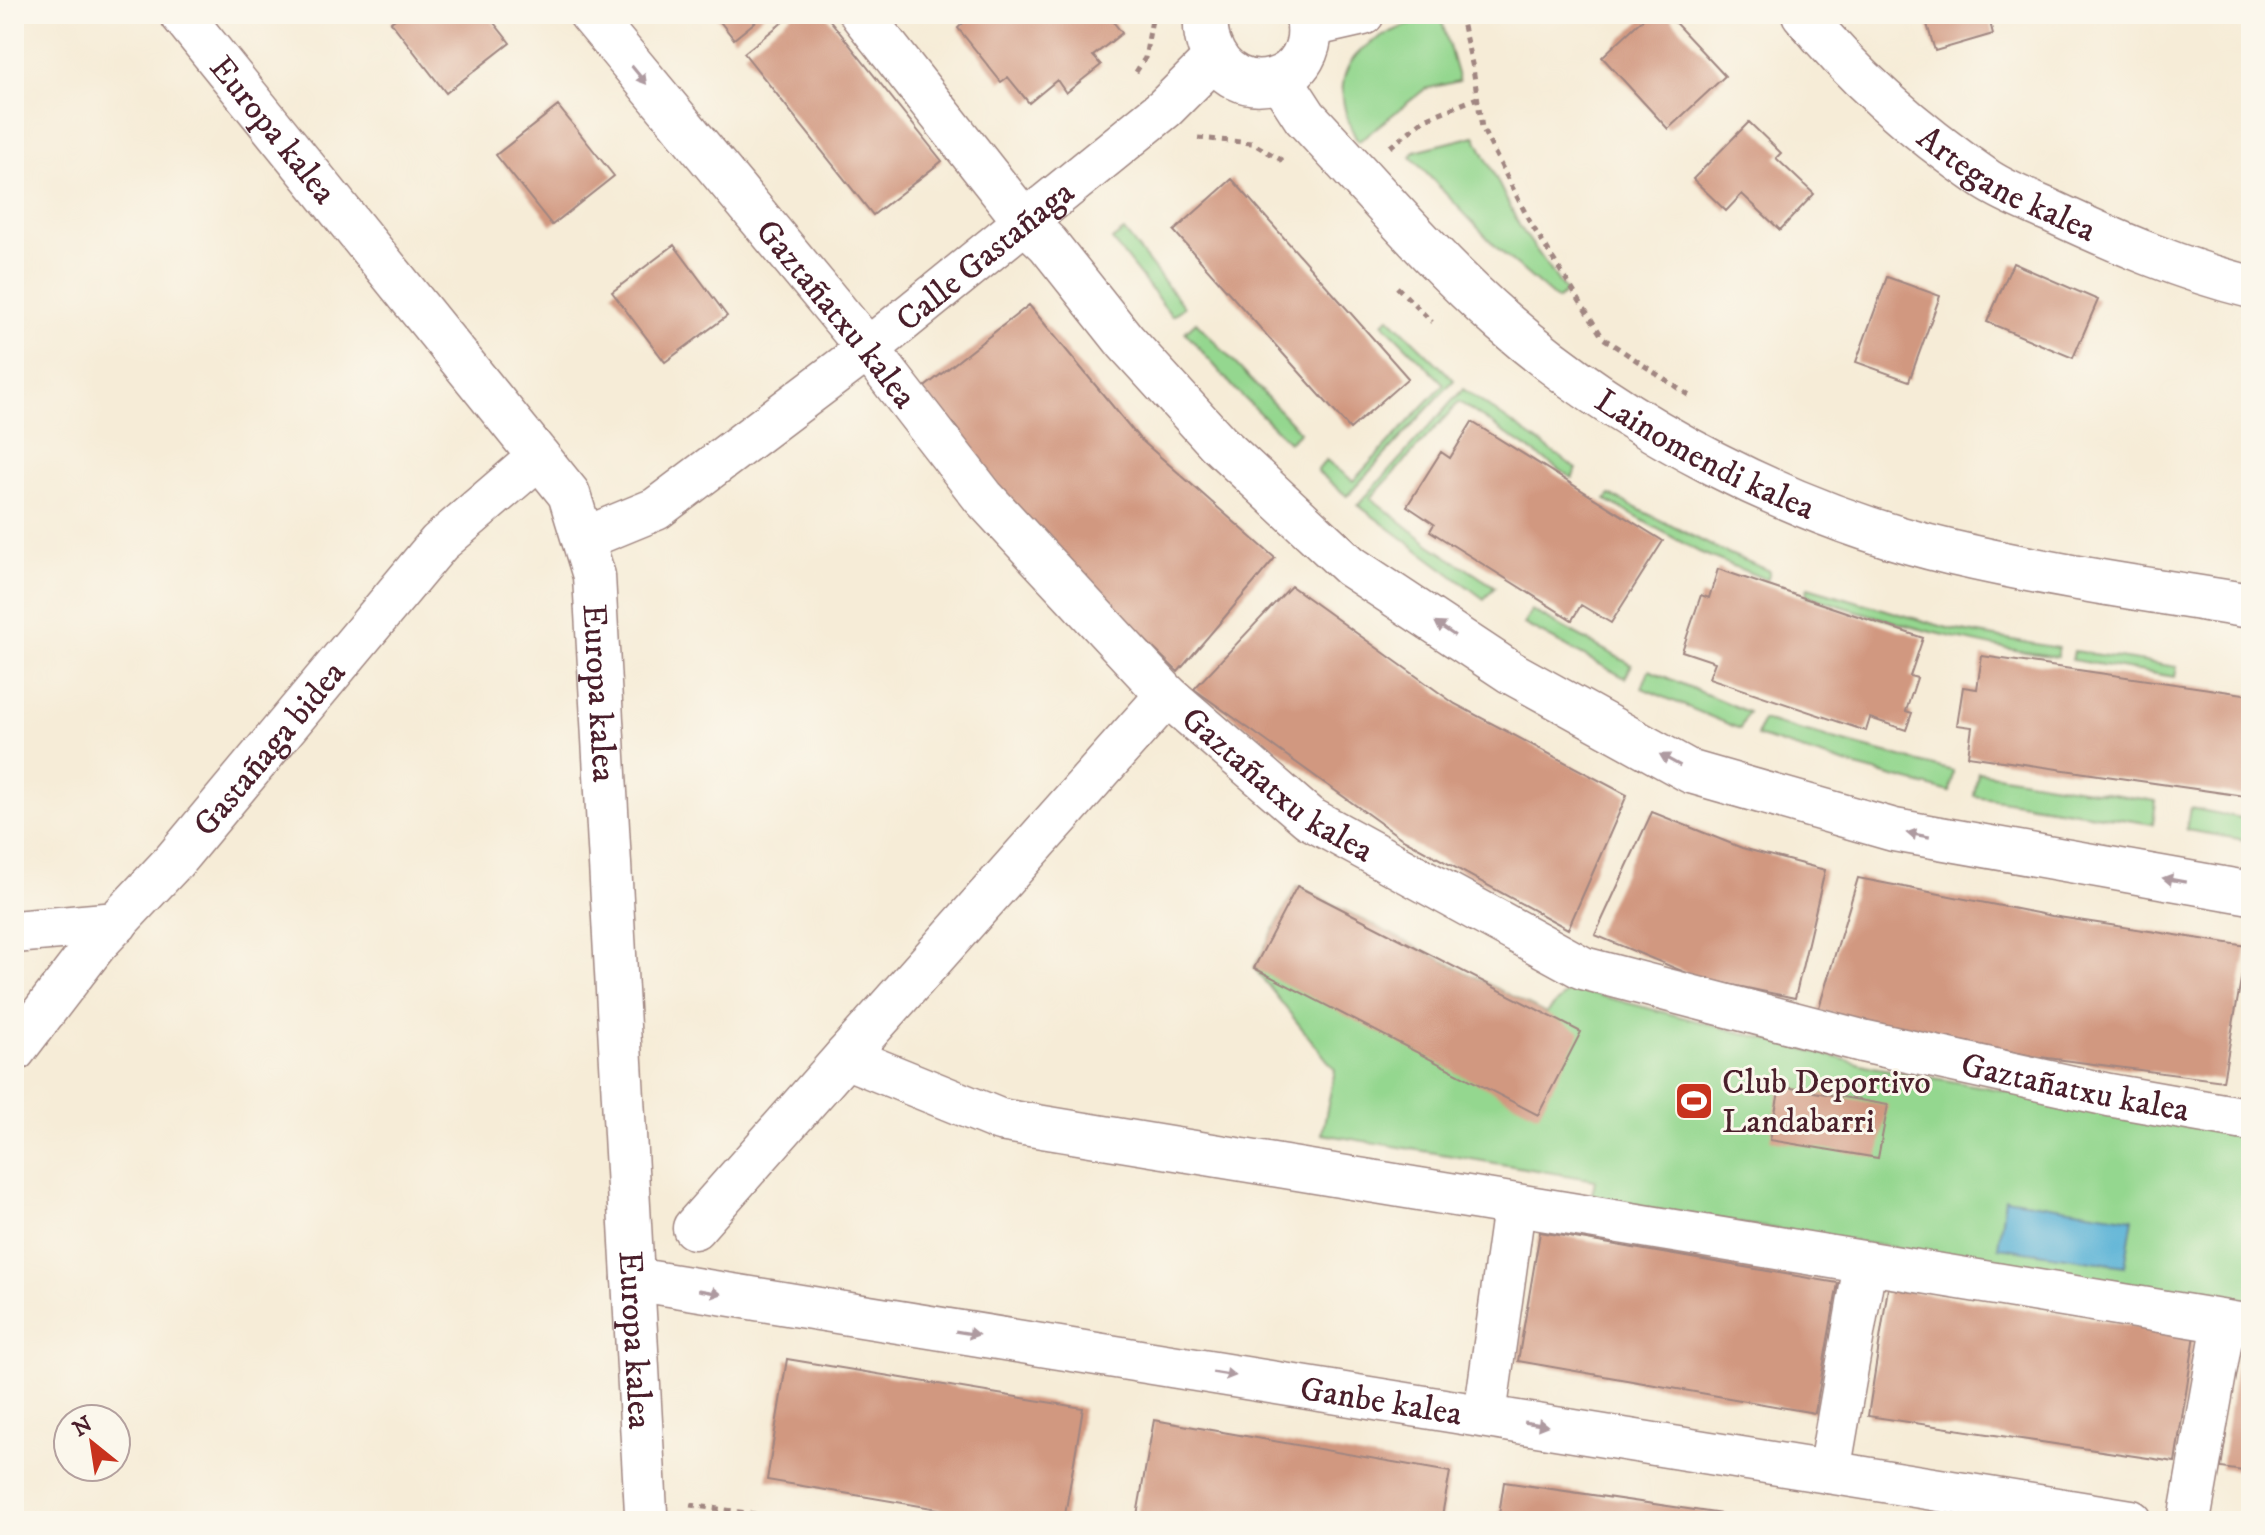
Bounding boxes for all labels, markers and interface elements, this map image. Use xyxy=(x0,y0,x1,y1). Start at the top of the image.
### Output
street label: Europa kalea xyxy=(200,48,345,213)
one-way arrow xyxy=(630,65,646,85)
street label: Artegane kalea xyxy=(1908,117,2103,252)
street label: Calle Gastañaga xyxy=(888,171,1083,341)
street label: Gaztañatxu kalea xyxy=(746,211,925,418)
street label: Lainomendi kalea xyxy=(1587,380,1821,530)
street label: Europa kalea xyxy=(573,603,624,784)
one-way arrow xyxy=(1435,622,1456,637)
street label: Gastañaga bidea xyxy=(185,652,355,845)
street label: Gaztañatxu kalea xyxy=(1172,698,1381,873)
one-way arrow xyxy=(1658,753,1681,767)
one-way arrow xyxy=(1905,828,1930,840)
one-way arrow xyxy=(2161,874,2186,886)
street label: Gaztañatxu kalea xyxy=(1957,1044,2193,1132)
place label: Club Deportivo Landabarri xyxy=(1722,1062,1931,1143)
sports icon: Club Deportivo Landabarri xyxy=(1673,1080,1715,1122)
street label: Europa kalea xyxy=(609,1250,660,1431)
one-way arrow xyxy=(698,1286,723,1299)
one-way arrow xyxy=(955,1327,980,1340)
one-way arrow xyxy=(1211,1368,1236,1381)
street label: Ganbe kalea xyxy=(1297,1368,1465,1436)
north arrow xyxy=(52,1403,132,1483)
text: N xyxy=(68,1411,97,1443)
one-way arrow xyxy=(1523,1418,1548,1430)

